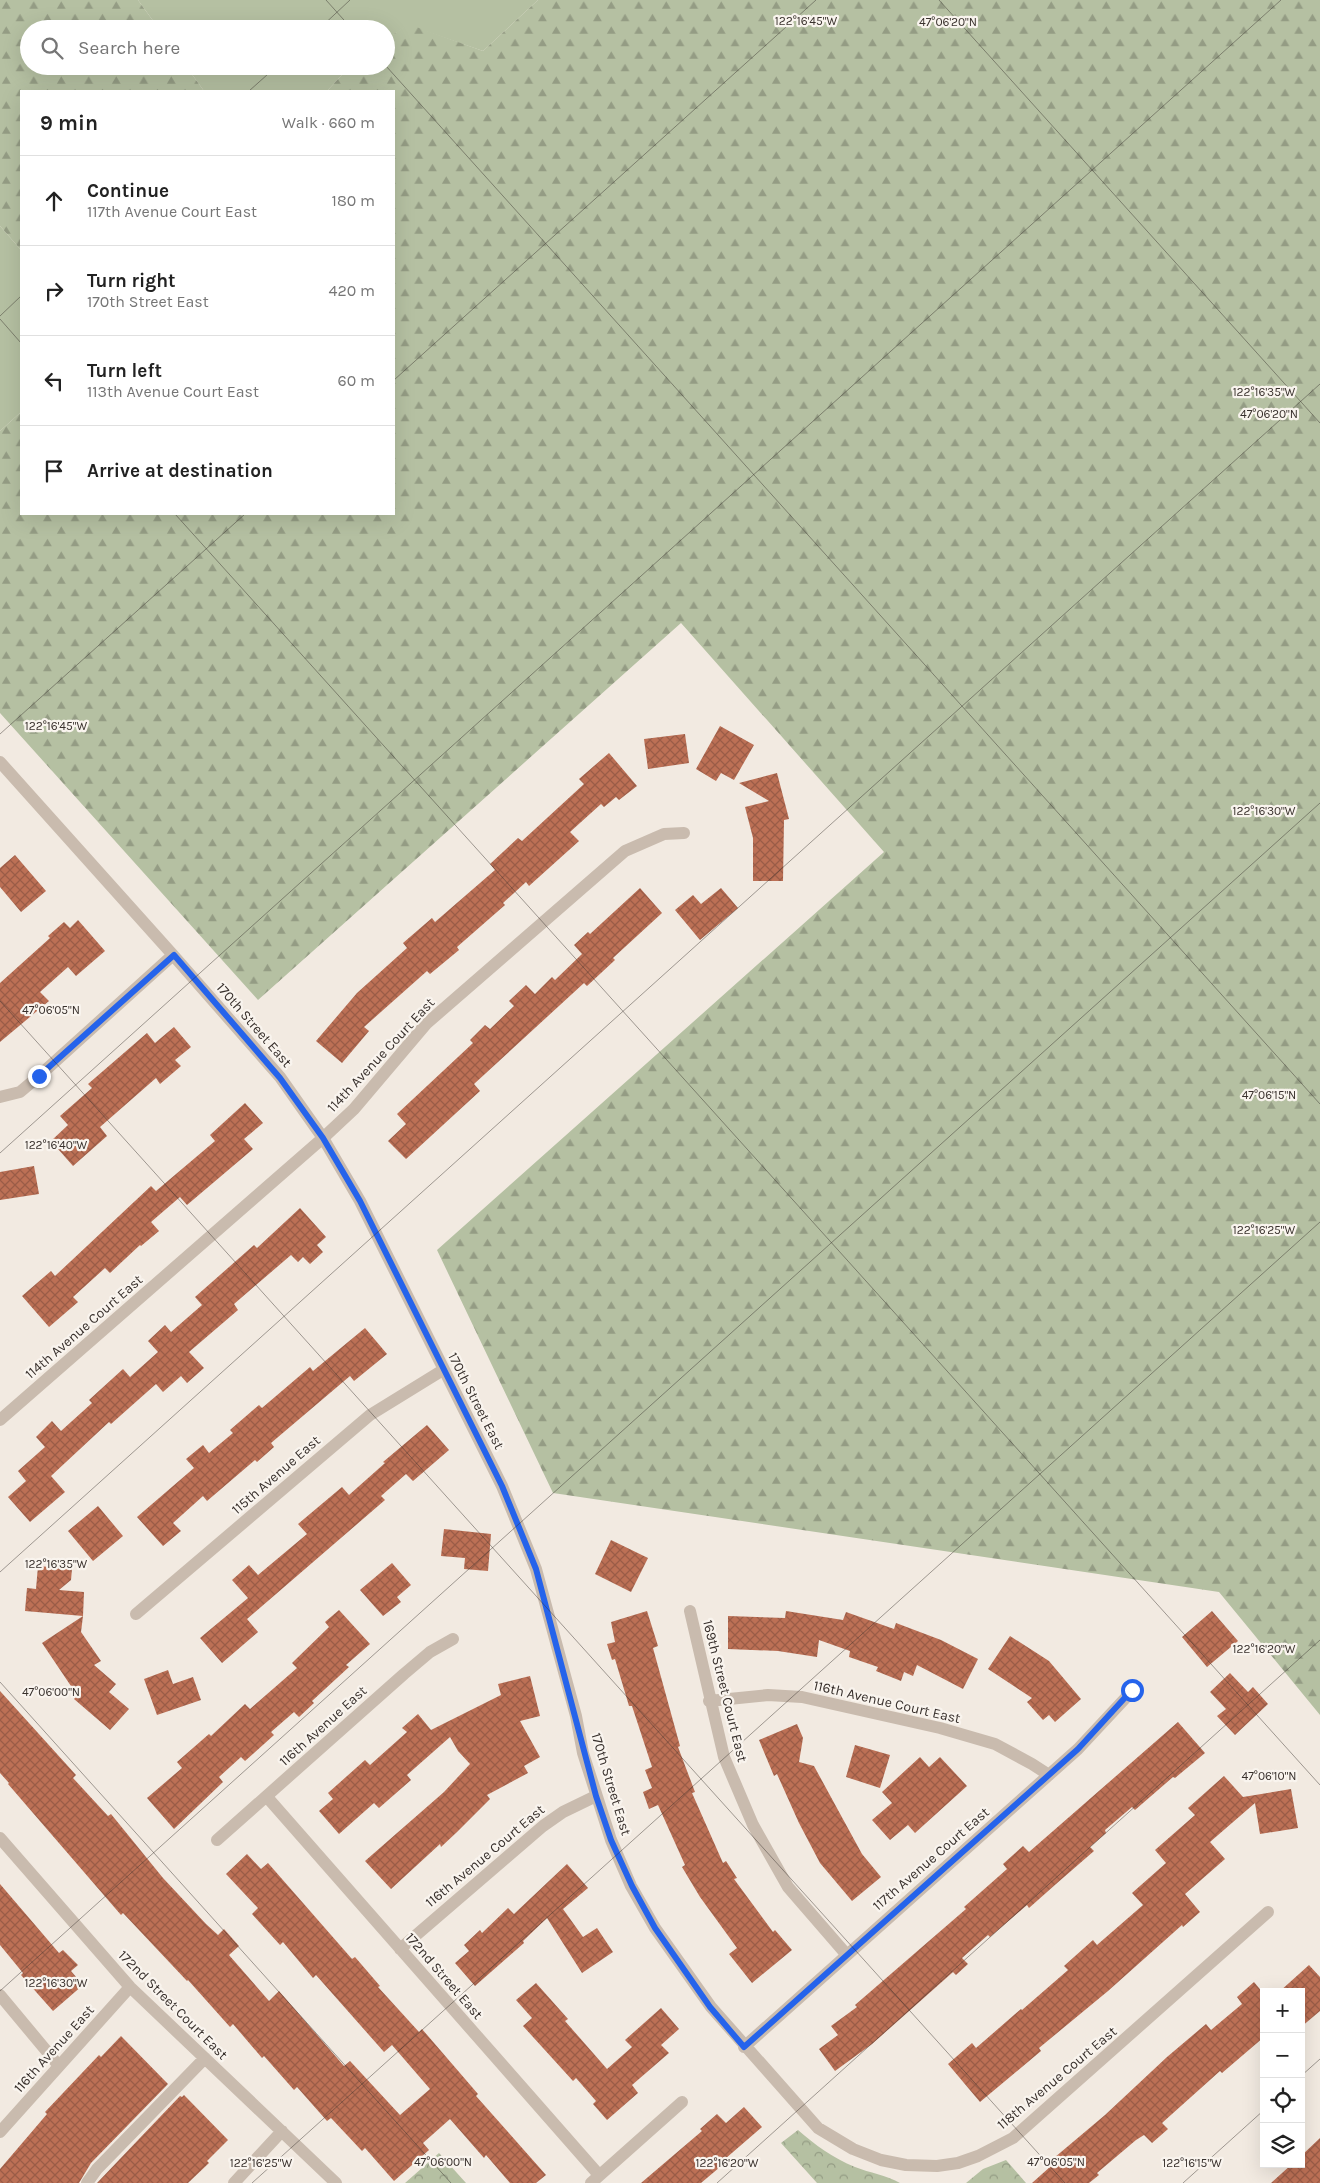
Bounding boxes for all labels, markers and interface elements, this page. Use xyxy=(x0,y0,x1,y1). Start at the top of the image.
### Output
text: 122°16'45"W xyxy=(775,14,837,28)
text: 47°06'20"N xyxy=(919,15,977,29)
search box xyxy=(20,20,395,75)
icon: search xyxy=(38,34,66,62)
text: Search here xyxy=(78,37,180,59)
text: 9 min xyxy=(40,111,98,135)
text: Walk · 660 m xyxy=(282,113,375,132)
text: Continue xyxy=(87,180,169,202)
icon: ahead xyxy=(40,187,68,215)
text: 180 m xyxy=(332,191,375,210)
text: 117th Avenue Court East xyxy=(87,202,257,221)
text: Turn right xyxy=(87,270,176,292)
icon: right xyxy=(40,277,68,305)
text: 420 m xyxy=(329,281,375,300)
text: 170th Street East xyxy=(87,292,209,311)
text: Turn left xyxy=(87,360,162,382)
icon: left xyxy=(40,367,68,395)
text: 60 m xyxy=(338,371,375,390)
text: 113th Avenue Court East xyxy=(87,382,259,401)
text: 122°16'35"W xyxy=(1233,385,1296,399)
text: 47°06'20"N xyxy=(1240,407,1298,421)
icon: arrive xyxy=(40,457,68,485)
text: Arrive at destination xyxy=(87,460,273,482)
text: 122°16'45"W xyxy=(25,719,87,733)
text: 122°16'30"W xyxy=(1232,804,1296,818)
street label: 170th Street East xyxy=(213,979,295,1071)
street label: 114th Avenue Court East xyxy=(324,994,438,1116)
text: 47°06'05"N xyxy=(22,1003,80,1017)
route end xyxy=(28,1065,51,1088)
text: 47°06'15"N xyxy=(1242,1088,1296,1102)
text: 122°16'40"W xyxy=(25,1138,88,1152)
text: 122°16'25"W xyxy=(1233,1223,1296,1237)
street label: 114th Avenue Court East xyxy=(22,1271,146,1383)
street label: 170th Street East xyxy=(444,1350,508,1452)
street label: 115th Avenue East xyxy=(228,1432,324,1518)
text: 122°16'35"W xyxy=(25,1557,88,1571)
street label: 169th Street Court East xyxy=(699,1618,751,1764)
text: 122°16'20"W xyxy=(1233,1642,1296,1656)
street label: 116th Avenue Court East xyxy=(812,1677,962,1727)
route start xyxy=(1121,1679,1144,1702)
street label: 116th Avenue East xyxy=(276,1682,370,1770)
text: 47°06'00"N xyxy=(22,1685,80,1699)
street label: 170th Street East xyxy=(587,1731,635,1837)
text: 47°06'10"N xyxy=(1242,1769,1297,1783)
street label: 116th Avenue Court East xyxy=(422,1801,548,1911)
street label: 117th Avenue Court East xyxy=(869,1804,993,1914)
street label: 172nd Street East xyxy=(402,1929,486,2023)
street label: 172nd Street Court East xyxy=(115,1947,231,2063)
text: 122°16'30"W xyxy=(24,1976,88,1990)
map controls xyxy=(1260,1988,1305,2168)
button: + xyxy=(1260,1988,1305,2033)
street label: 116th Avenue East xyxy=(10,2002,98,2096)
street label: 118th Avenue Court East xyxy=(994,2023,1120,2133)
button: − xyxy=(1260,2033,1305,2078)
button: locate xyxy=(1260,2078,1305,2123)
button: layers xyxy=(1260,2123,1305,2168)
text: 47°06'00"N xyxy=(414,2155,472,2169)
text: 47°06'05"N xyxy=(1027,2155,1085,2169)
text: 122°16'25"W xyxy=(230,2156,293,2170)
text: 122°16'20"W xyxy=(696,2156,759,2170)
text: 122°16'15"W xyxy=(1162,2156,1222,2170)

